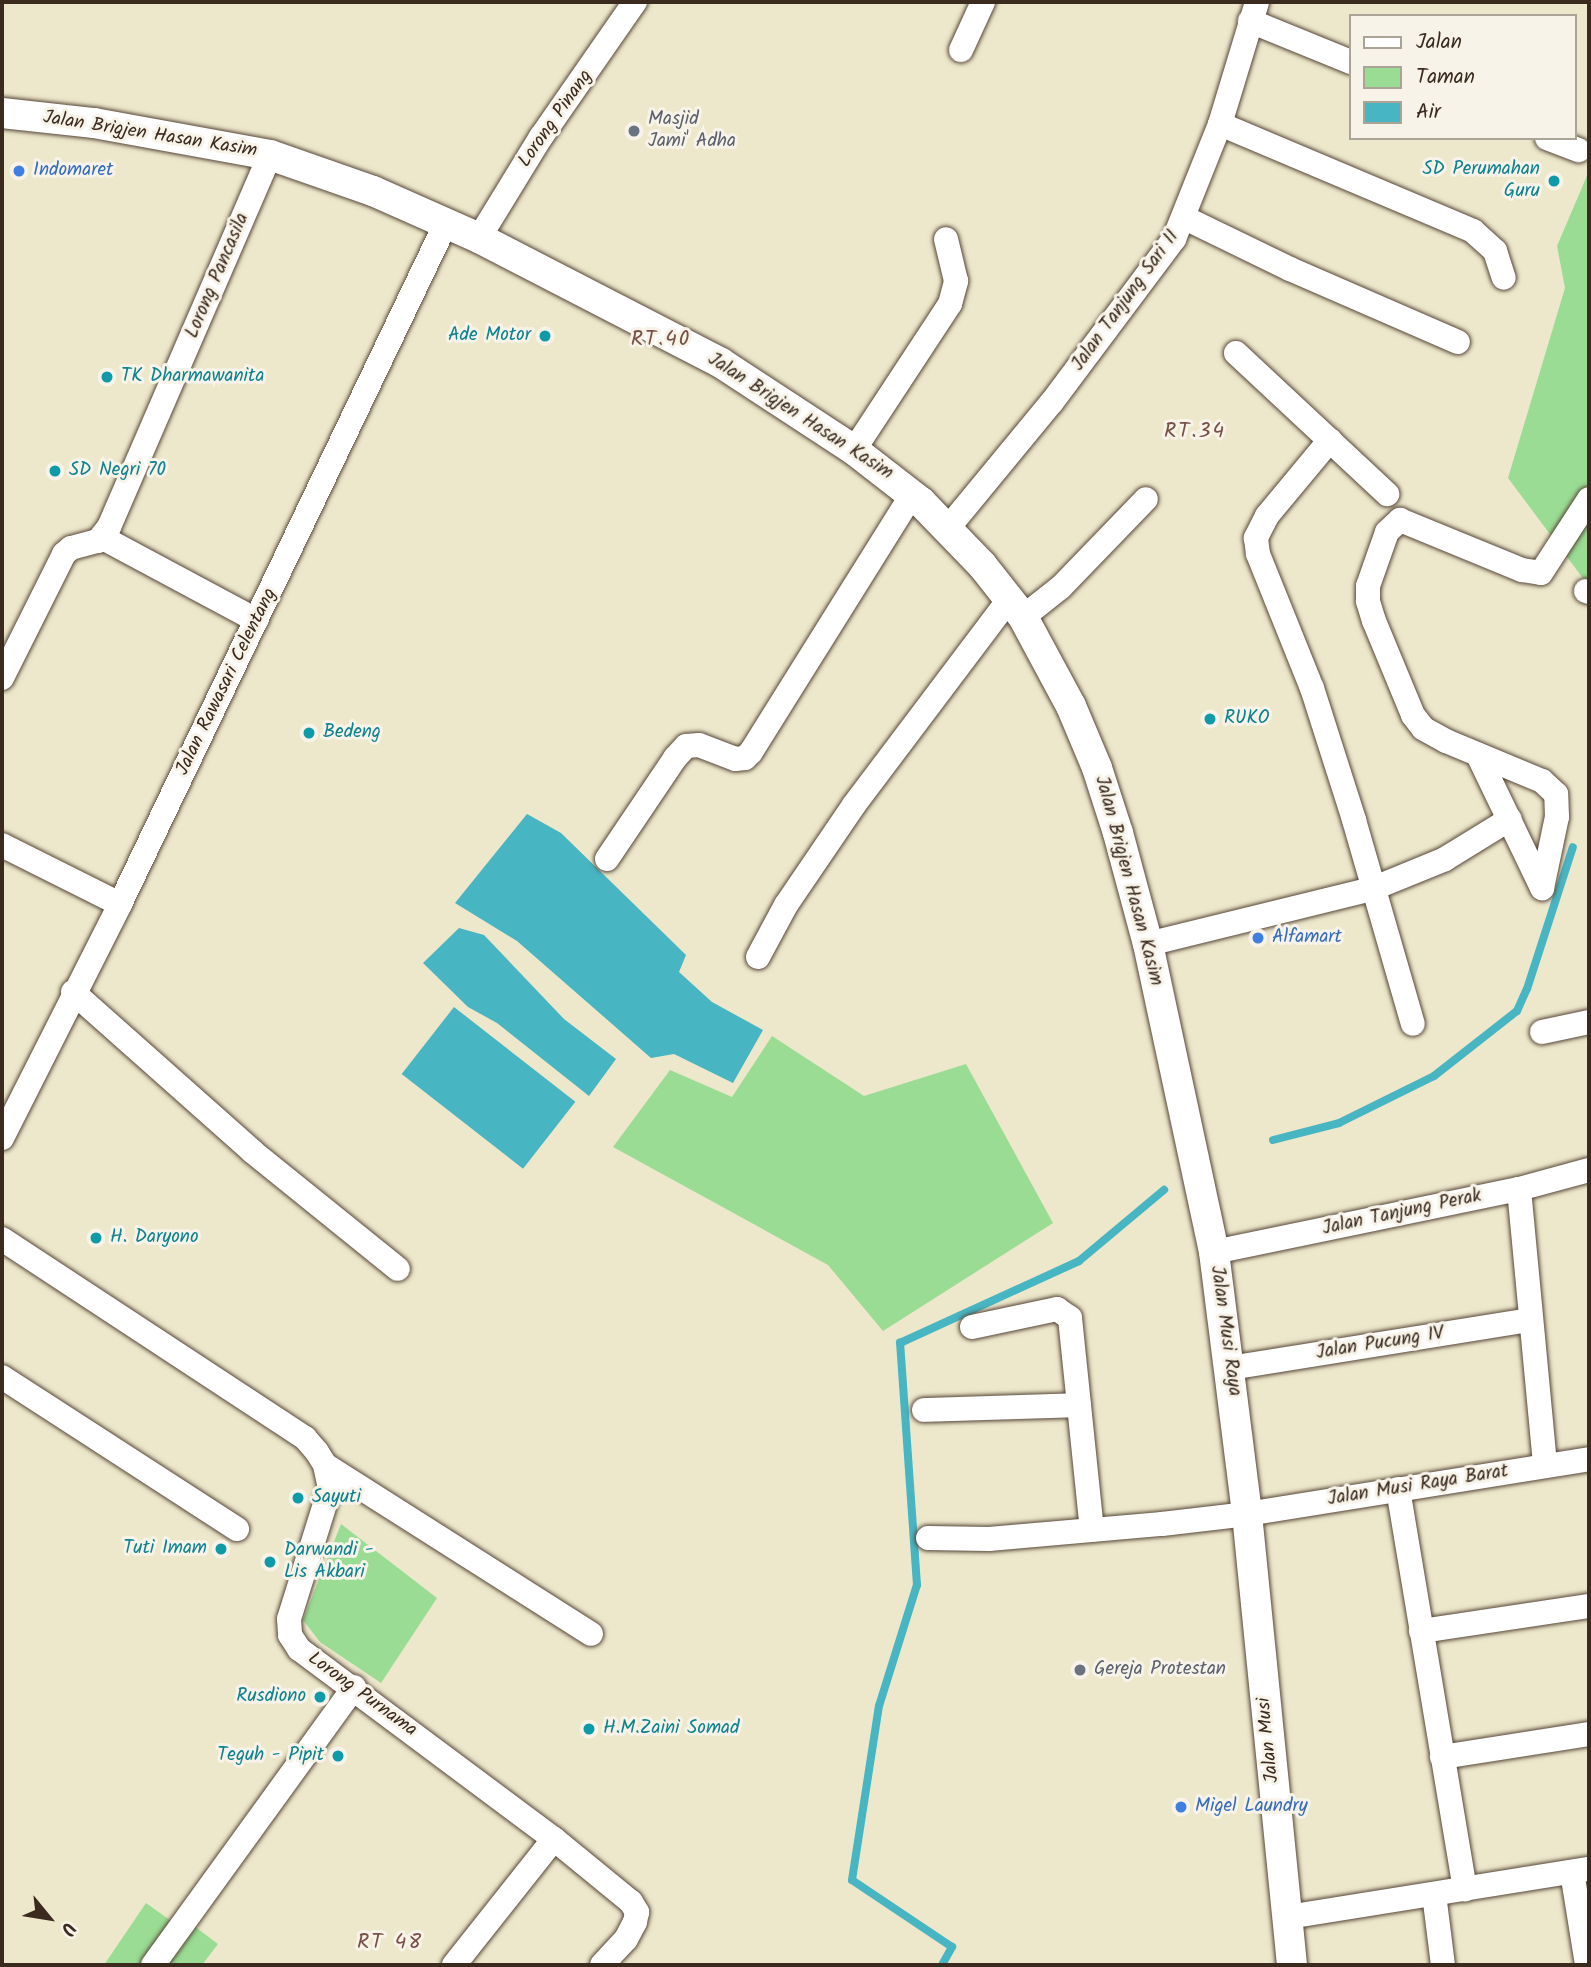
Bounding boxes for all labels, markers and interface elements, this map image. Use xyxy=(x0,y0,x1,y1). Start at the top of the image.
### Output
legend xyxy=(1350,14,1577,140)
text: Jalan xyxy=(1416,26,1462,59)
text: Taman xyxy=(1416,61,1475,94)
street label: Lorong Pinang xyxy=(514,66,598,172)
text: Air xyxy=(1416,96,1441,129)
street label: Jalan Brigjen Hasan Kasim xyxy=(41,107,259,163)
place label: Masjid Jami' Adha xyxy=(648,109,736,153)
marker: Masjid Jami' Adha xyxy=(626,123,642,139)
place label: SD Perumahan Guru xyxy=(1422,159,1540,203)
place label: Indomaret xyxy=(33,160,113,182)
marker: Indomaret xyxy=(11,163,27,179)
marker: SD Perumahan Guru xyxy=(1546,173,1562,189)
street label: Lorong Pancasila xyxy=(181,210,255,342)
street label: Jalan Tanjung Sari II xyxy=(1067,226,1185,376)
place label: Ade Motor xyxy=(448,325,531,347)
district label: RT.40 xyxy=(631,327,691,353)
marker: Ade Motor xyxy=(537,328,553,344)
street label: Jalan Brigjen Hasan Kasim xyxy=(703,348,897,486)
place label: TK Dharmawanita xyxy=(121,366,264,388)
marker: TK Dharmawanita xyxy=(99,369,115,385)
district label: RT.34 xyxy=(1165,419,1225,445)
place label: SD Negri 70 xyxy=(69,460,166,482)
marker: SD Negri 70 xyxy=(47,463,63,479)
street label: Jalan Rawasari Celentang xyxy=(172,585,282,779)
place label: RUKO xyxy=(1224,708,1269,730)
marker: RUKO xyxy=(1202,711,1218,727)
place label: Bedeng xyxy=(323,722,381,744)
marker: Bedeng xyxy=(301,725,317,741)
street label: Jalan Brigjen Hasan Kasim xyxy=(1089,774,1167,988)
place label: Alfamart xyxy=(1272,927,1342,949)
marker: Alfamart xyxy=(1250,930,1266,946)
street label: Jalan Tanjung Perak xyxy=(1320,1185,1484,1241)
place label: H. Daryono xyxy=(110,1227,199,1249)
marker: H. Daryono xyxy=(88,1230,104,1246)
street label: Jalan Musi Raya xyxy=(1205,1264,1245,1398)
street label: Jalan Pucung IV xyxy=(1315,1323,1445,1365)
street label: Jalan Musi Raya Barat xyxy=(1326,1460,1510,1512)
place label: Sayuti xyxy=(312,1487,361,1509)
marker: Sayuti xyxy=(290,1490,306,1506)
place label: Tuti Imam xyxy=(123,1538,207,1560)
place label: Darwandi - Lis Akbari xyxy=(284,1540,374,1584)
marker: Tuti Imam xyxy=(213,1541,229,1557)
marker: Darwandi - Lis Akbari xyxy=(262,1554,278,1570)
street label: Lorong Purnama xyxy=(303,1648,421,1742)
place label: Gereja Protestan xyxy=(1094,1659,1226,1681)
marker: Gereja Protestan xyxy=(1072,1662,1088,1678)
place label: Rusdiono xyxy=(236,1686,306,1708)
marker: Rusdiono xyxy=(312,1689,328,1705)
street label: Jalan Musi xyxy=(1253,1696,1285,1784)
place label: H.M.Zaini Somad xyxy=(603,1718,739,1740)
marker: H.M.Zaini Somad xyxy=(581,1721,597,1737)
place label: Teguh - Pipit xyxy=(217,1745,324,1767)
marker: Teguh - Pipit xyxy=(330,1748,346,1764)
place label: Migel Laundry xyxy=(1195,1796,1308,1818)
marker: Migel Laundry xyxy=(1173,1799,1189,1815)
north arrow xyxy=(14,1883,84,1953)
text: U xyxy=(51,1916,83,1941)
district label: RT 48 xyxy=(358,1930,422,1956)

